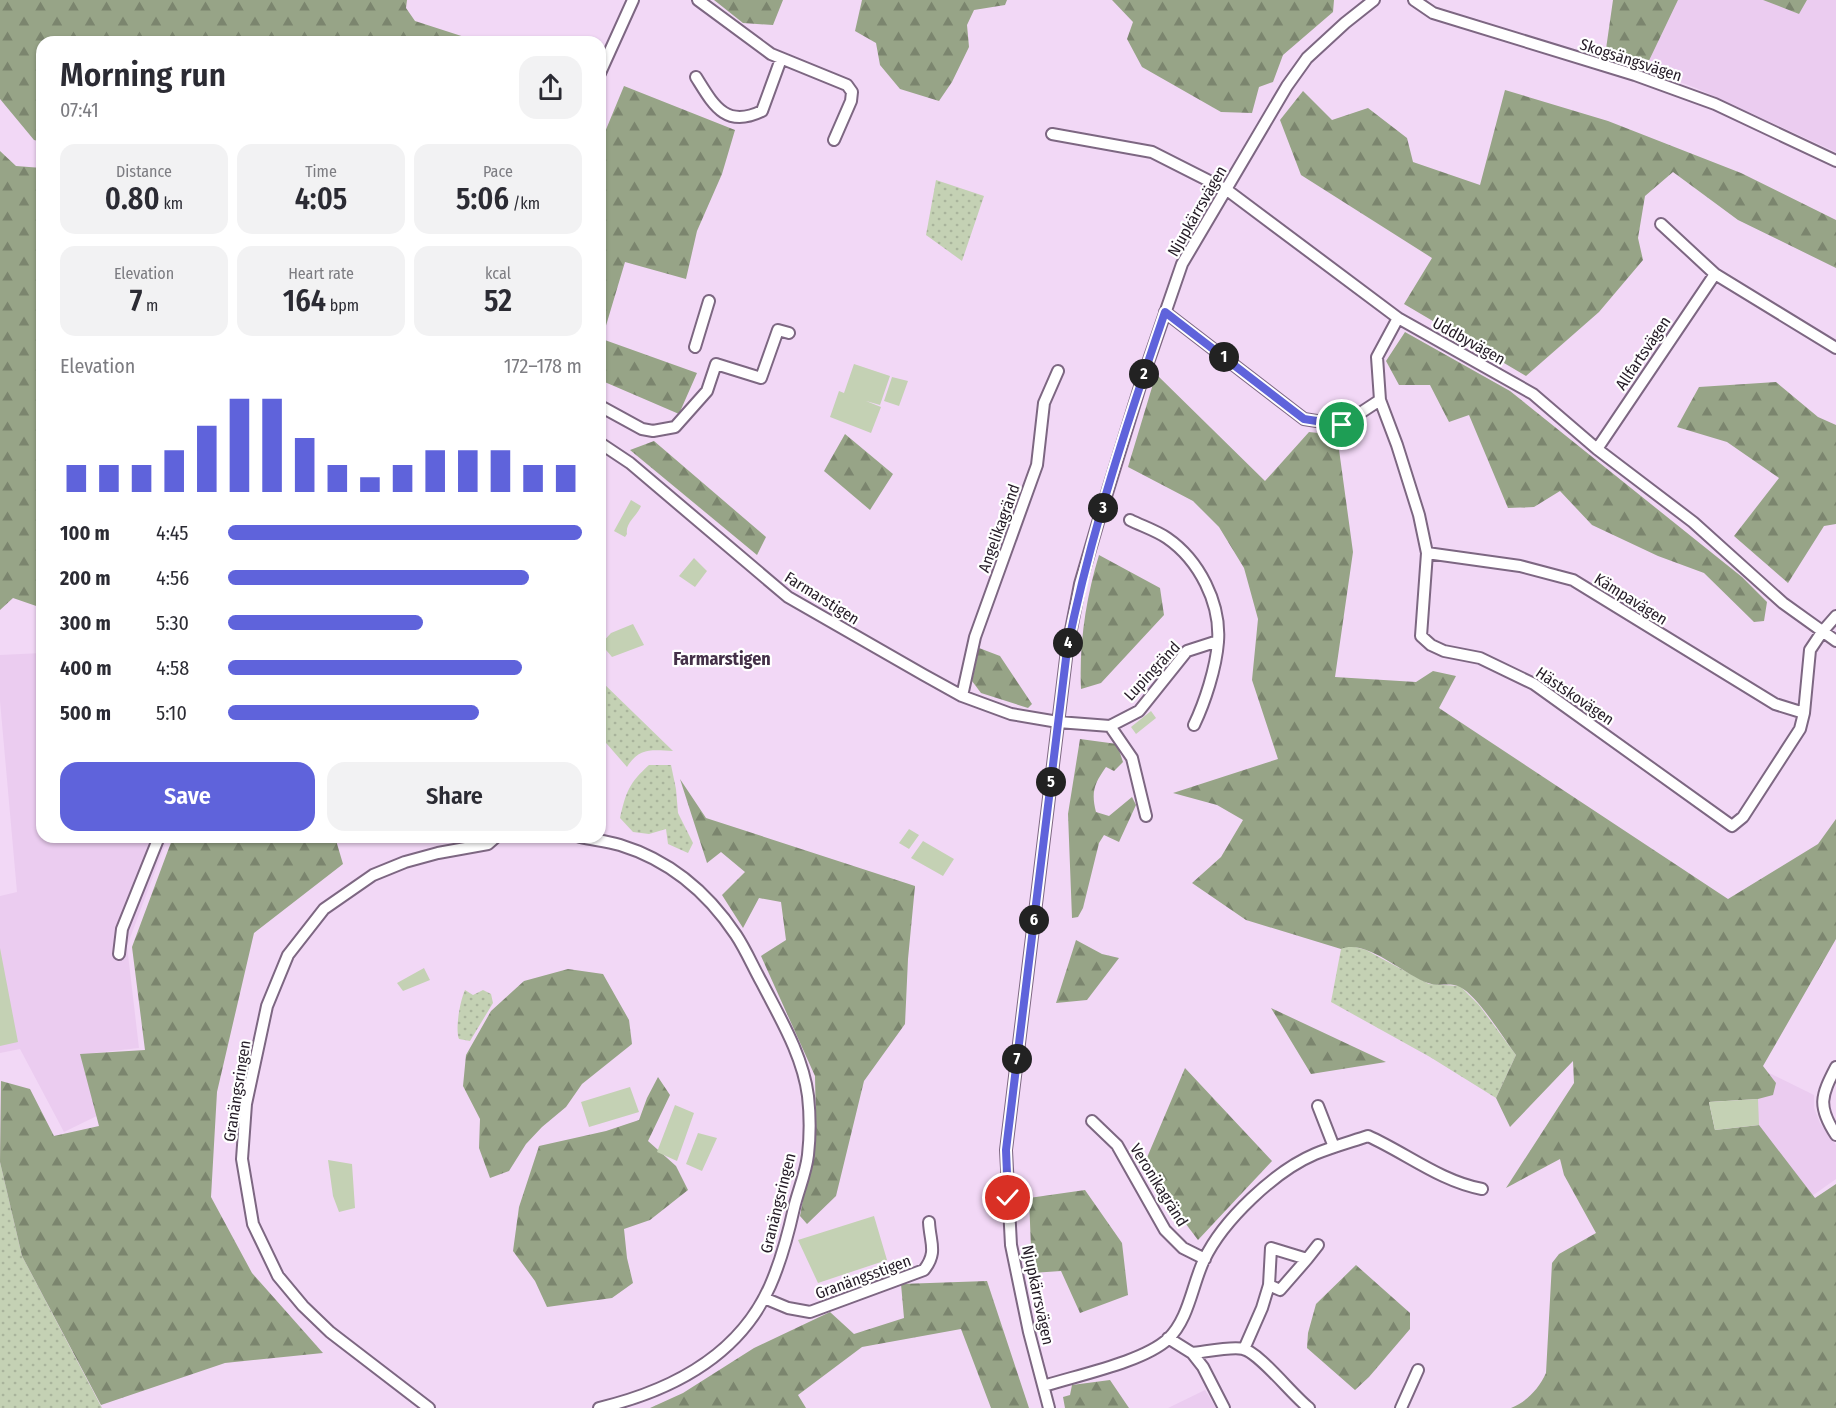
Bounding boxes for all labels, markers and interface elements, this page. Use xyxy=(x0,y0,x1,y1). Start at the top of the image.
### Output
street label: Skogsängsvägen xyxy=(1578,35,1684,85)
text: Morning run xyxy=(60,55,226,95)
button: share xyxy=(519,56,582,119)
text: 07:41 xyxy=(60,98,99,122)
text: Distance xyxy=(116,162,172,181)
text: Time xyxy=(305,162,337,181)
text: Pace xyxy=(483,162,513,181)
street label: Njupkärrsvägen xyxy=(1163,162,1231,260)
text: 0.80 xyxy=(105,181,160,217)
text: 4:05 xyxy=(295,181,347,217)
text: 5:06 xyxy=(456,181,509,217)
text: km xyxy=(160,194,183,213)
text: /km xyxy=(509,194,540,213)
text: Elevation xyxy=(114,264,174,283)
text: Heart rate xyxy=(288,264,354,283)
text: kcal xyxy=(485,264,511,283)
text: 7 xyxy=(130,283,142,319)
text: 164 xyxy=(283,283,326,319)
text: 52 xyxy=(484,283,512,319)
text: m xyxy=(142,296,158,315)
text: bpm xyxy=(326,296,359,315)
street label: Uddbyvägen xyxy=(1429,313,1509,369)
street label: Allfartsvägen xyxy=(1611,313,1675,393)
pin: 1 xyxy=(1209,342,1239,372)
text: 1 xyxy=(1221,347,1227,366)
text: Elevation xyxy=(60,354,135,378)
text: 172–178 m xyxy=(504,354,582,378)
pin: 2 xyxy=(1129,359,1159,389)
text: 2 xyxy=(1140,364,1148,383)
pin xyxy=(1316,399,1367,450)
icon: arrive xyxy=(1325,408,1358,441)
street label: Angelikagränd xyxy=(974,481,1024,575)
pin: 3 xyxy=(1088,493,1118,523)
text: 3 xyxy=(1099,498,1107,517)
text: 100 m xyxy=(60,521,110,545)
text: 4:45 xyxy=(156,521,188,545)
text: 200 m xyxy=(60,566,111,590)
text: 4:56 xyxy=(156,566,189,590)
street label: Farmarstigen xyxy=(781,568,863,628)
street label: Kämpavägen xyxy=(1591,569,1671,629)
text: 300 m xyxy=(60,611,111,635)
text: 5:30 xyxy=(156,611,189,635)
pin: 4 xyxy=(1053,628,1083,658)
text: 4 xyxy=(1064,633,1072,652)
street label: Lupingränd xyxy=(1120,638,1184,704)
district label: Farmarstigen xyxy=(673,648,771,670)
text: 400 m xyxy=(60,656,112,680)
text: 4:58 xyxy=(156,656,189,680)
street label: Hästskovägen xyxy=(1532,663,1618,729)
text: 500 m xyxy=(60,701,111,725)
text: 5:10 xyxy=(156,701,187,725)
button: Save xyxy=(60,762,315,831)
button: Share xyxy=(327,762,582,831)
pin: 5 xyxy=(1036,767,1066,797)
text: 5 xyxy=(1047,772,1055,791)
pin: 6 xyxy=(1019,905,1049,935)
text: 6 xyxy=(1030,910,1038,929)
street label: Granängsringen xyxy=(220,1039,254,1143)
pin: 7 xyxy=(1002,1044,1032,1074)
text: 7 xyxy=(1014,1049,1020,1068)
street label: Veronikagränd xyxy=(1126,1140,1192,1230)
street label: Granängsringen xyxy=(756,1151,800,1255)
pin xyxy=(982,1172,1033,1223)
icon: check xyxy=(991,1181,1024,1214)
street label: Njupkärrsvägen xyxy=(1018,1243,1058,1347)
street label: Granängsstigen xyxy=(812,1251,914,1303)

